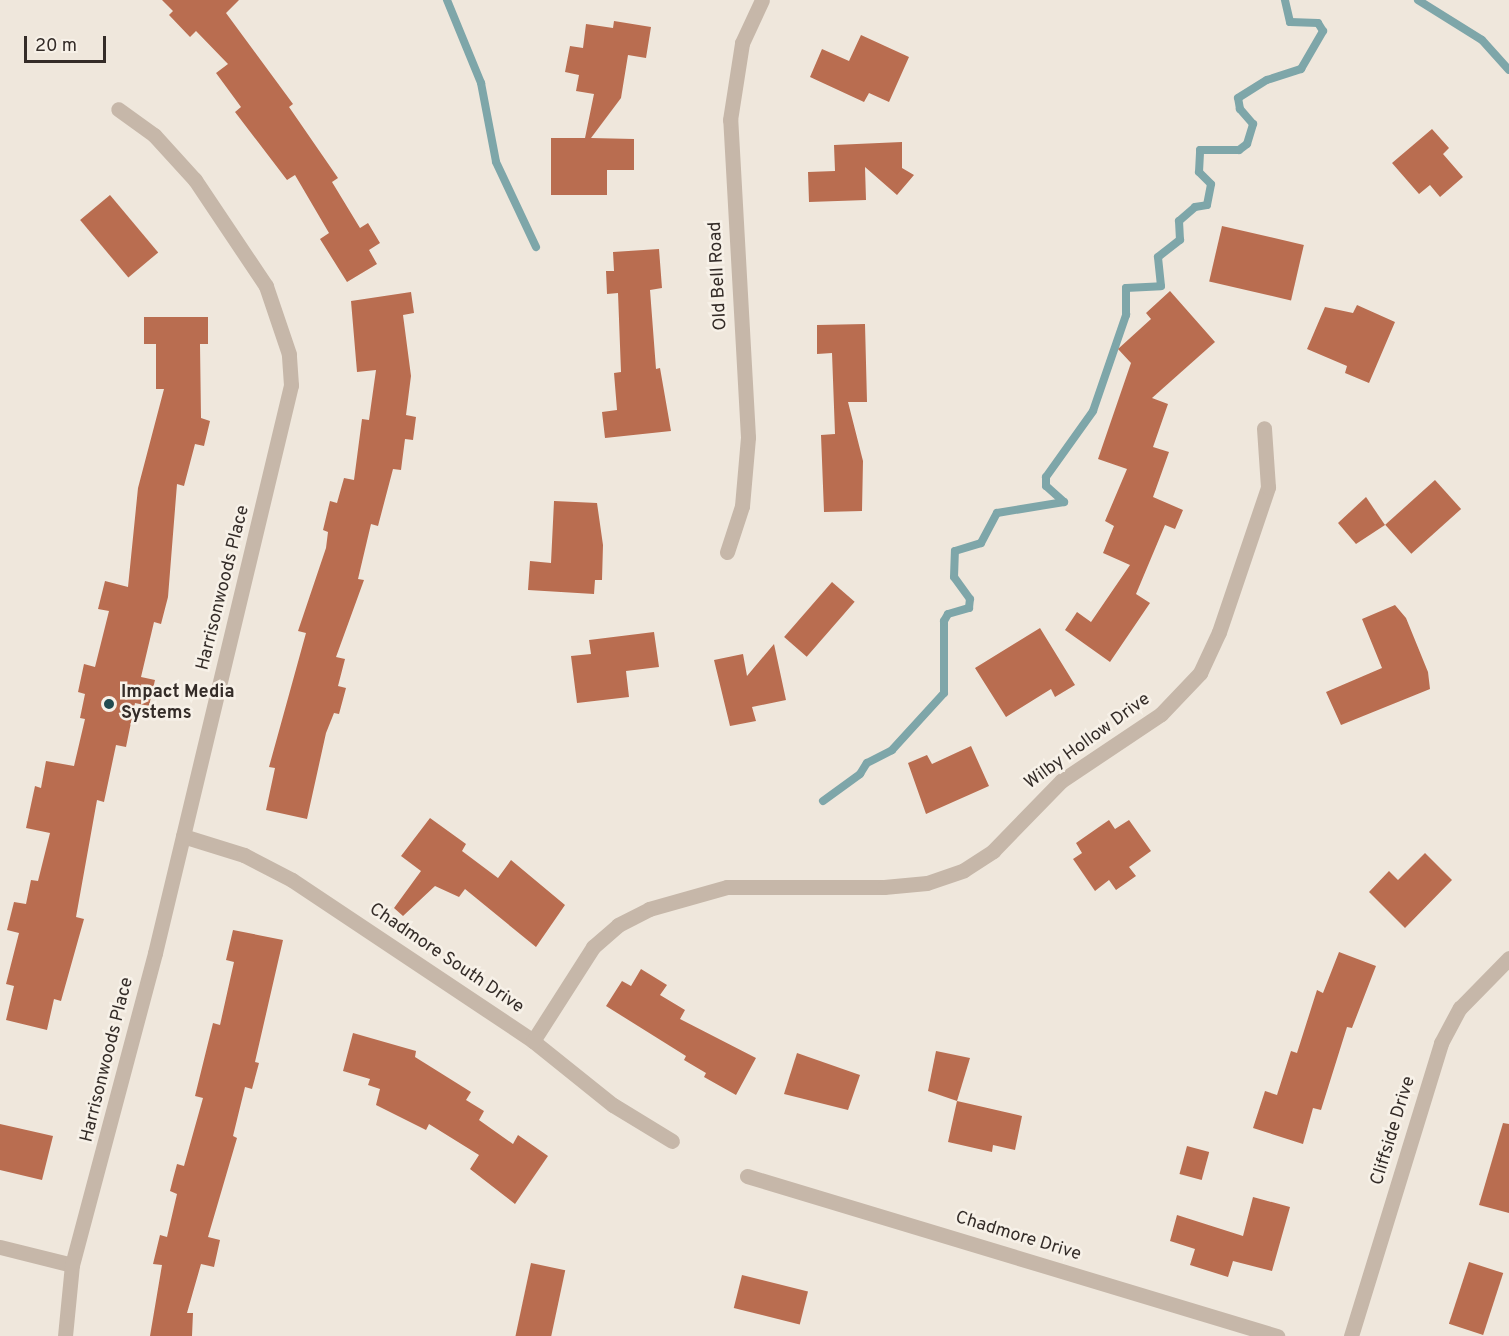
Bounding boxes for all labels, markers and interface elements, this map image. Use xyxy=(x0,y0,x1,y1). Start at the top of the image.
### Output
scale bar xyxy=(27,24,110,62)
text: 20 m xyxy=(35,35,77,58)
street label: Old Bell Road xyxy=(705,221,733,331)
street label: Harrisonwoods Place xyxy=(193,503,255,673)
place label: Impact Media Systems xyxy=(121,683,234,726)
street label: Wilby Hollow Drive xyxy=(1021,689,1155,795)
marker: Impact Media Systems xyxy=(102,697,116,711)
street label: Chadmore South Drive xyxy=(365,899,527,1019)
street label: Harrisonwoods Place xyxy=(77,975,139,1145)
street label: Cliffside Drive xyxy=(1367,1074,1421,1188)
street label: Chadmore Drive xyxy=(953,1208,1083,1266)

